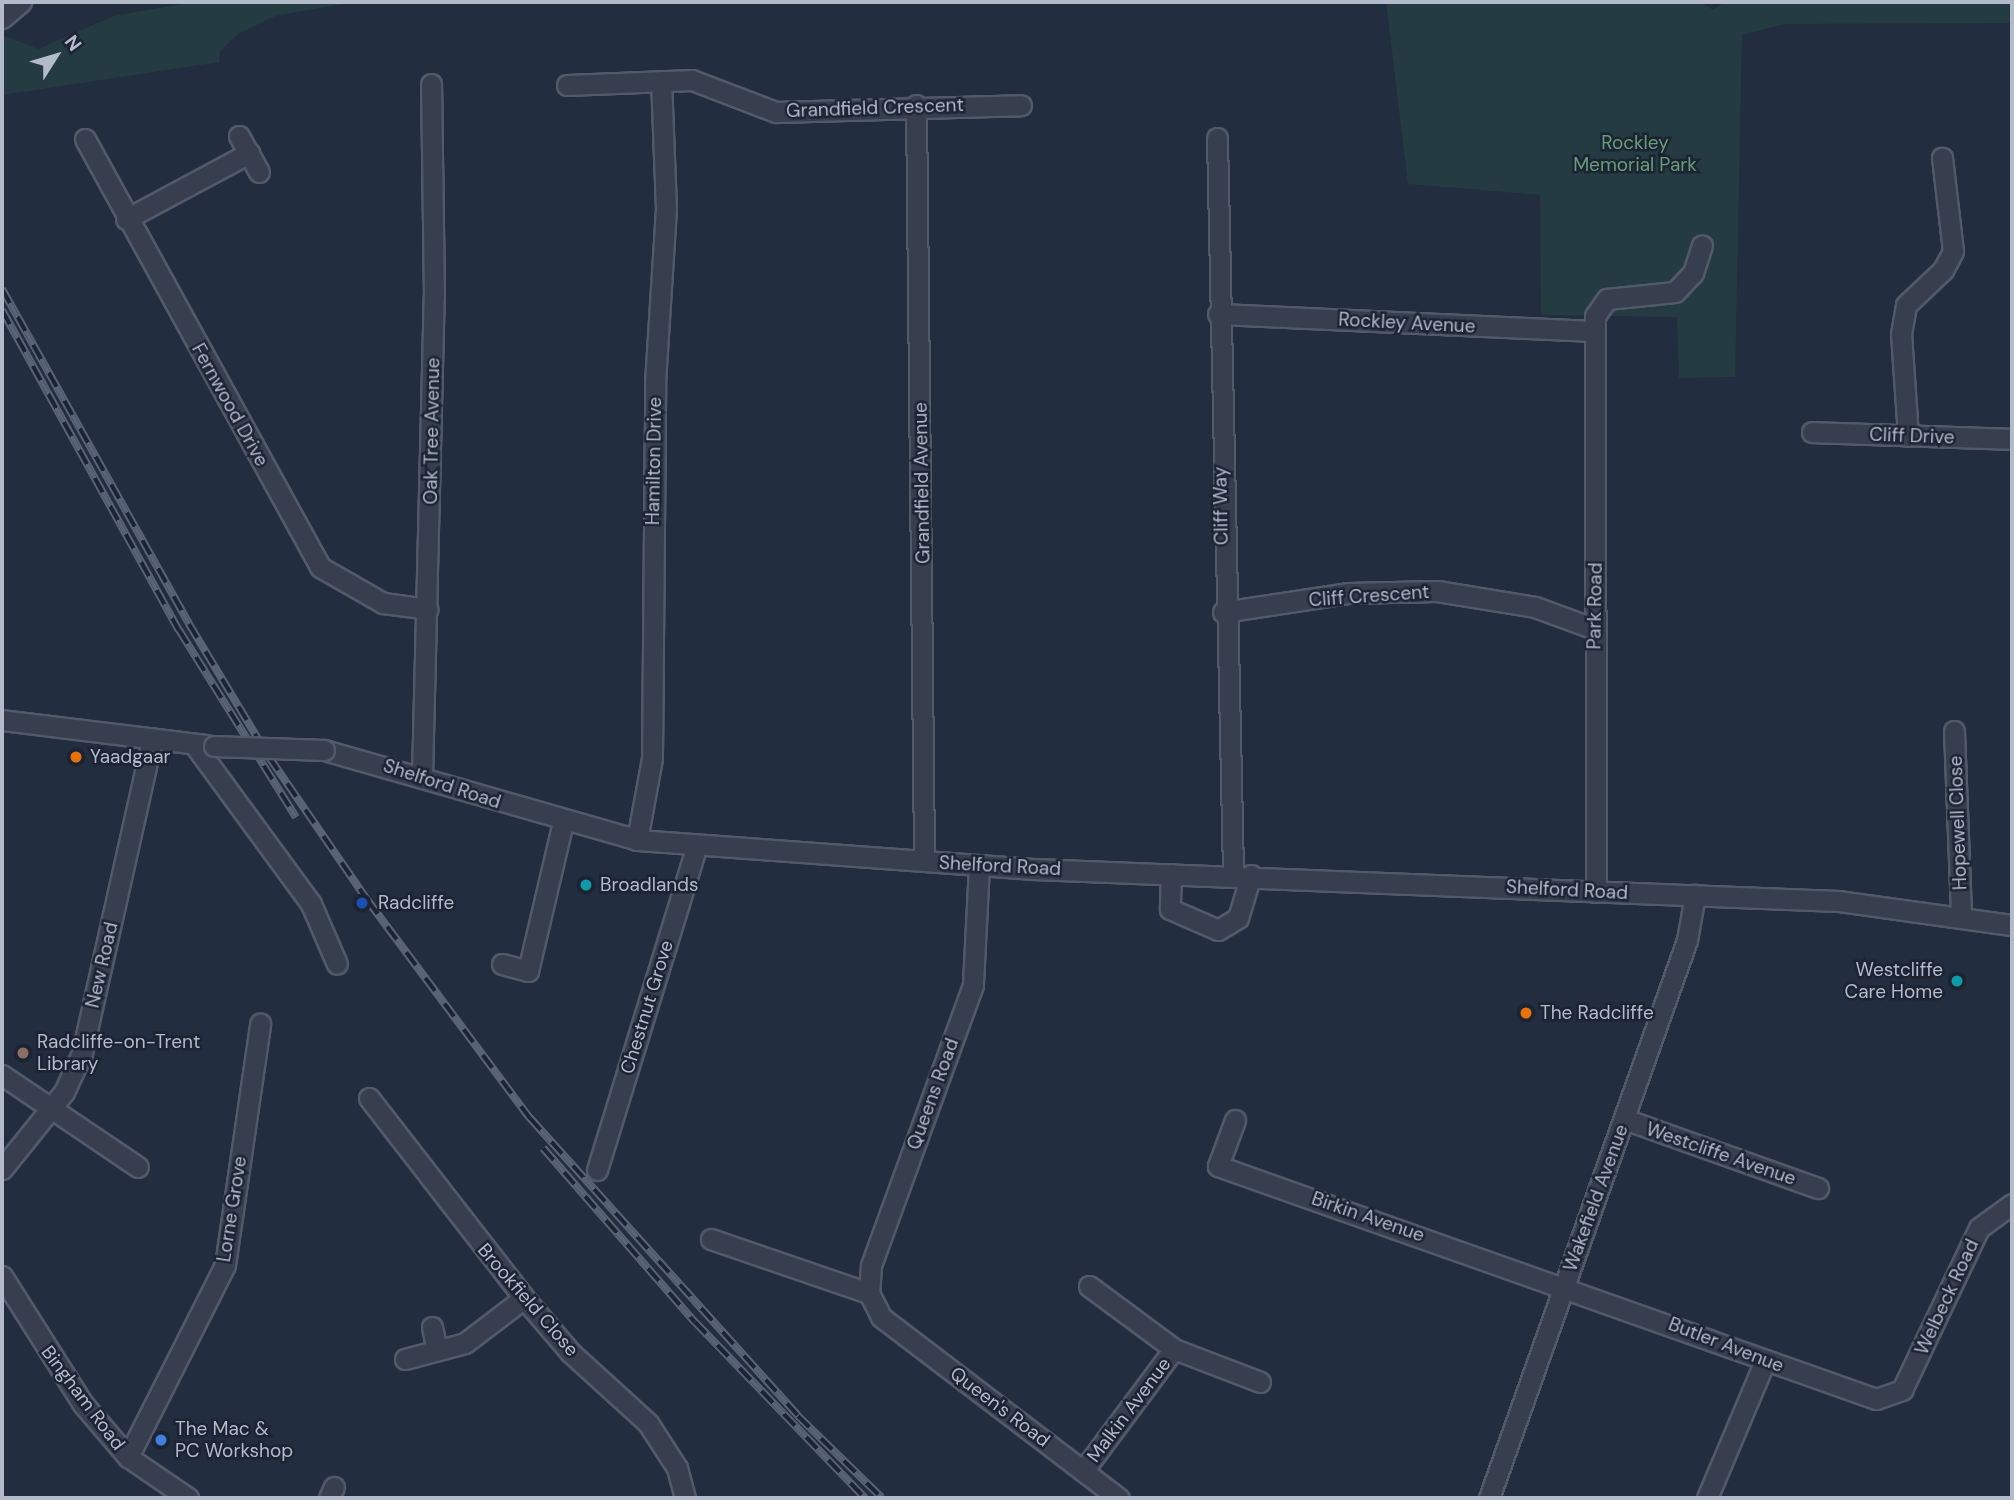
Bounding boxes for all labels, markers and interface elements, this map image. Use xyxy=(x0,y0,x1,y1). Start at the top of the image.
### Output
north arrow xyxy=(21,21,91,91)
text: N xyxy=(59,30,87,56)
street label: Grandfield Crescent xyxy=(786,94,964,122)
park label: Rockley Memorial Park xyxy=(1573,132,1697,176)
street label: Rockley Avenue xyxy=(1338,308,1476,338)
street label: Fernwood Drive xyxy=(187,340,273,470)
street label: Oak Tree Avenue xyxy=(419,357,445,505)
street label: Hamilton Drive xyxy=(641,397,667,525)
street label: Grandfield Avenue xyxy=(909,402,935,564)
street label: Cliff Drive xyxy=(1869,423,1955,449)
street label: Cliff Way xyxy=(1209,467,1233,545)
street label: Park Road xyxy=(1583,562,1607,650)
street label: Cliff Crescent xyxy=(1308,580,1430,612)
place label: Yaadgaar xyxy=(90,746,171,768)
marker: Yaadgaar xyxy=(68,749,84,765)
street label: Shelford Road xyxy=(380,754,504,814)
street label: Hopewell Close xyxy=(1944,755,1972,891)
street label: Shelford Road xyxy=(938,851,1062,881)
place label: Broadlands xyxy=(600,874,699,896)
street label: Shelford Road xyxy=(1505,875,1629,905)
marker: Broadlands xyxy=(578,877,594,893)
place label: Radcliffe xyxy=(378,892,454,914)
marker: Radcliffe xyxy=(352,893,372,913)
street label: New Road xyxy=(81,920,123,1010)
street label: Chestnut Grove xyxy=(616,937,678,1077)
place label: Westcliffe Care Home xyxy=(1845,959,1943,1003)
marker: Westcliffe Care Home xyxy=(1949,973,1965,989)
place label: The Radcliffe xyxy=(1540,1002,1654,1024)
marker: The Radcliffe xyxy=(1518,1005,1534,1021)
place label: Radcliffe-on-Trent Library xyxy=(37,1031,200,1075)
street label: Queens Road xyxy=(902,1035,964,1153)
marker: Radcliffe-on-Trent Library xyxy=(15,1045,31,1061)
street label: Westcliffe Avenue xyxy=(1643,1118,1799,1190)
street label: Wakefield Avenue xyxy=(1559,1121,1633,1275)
street label: Lorne Grove xyxy=(212,1154,252,1264)
street label: Birkin Avenue xyxy=(1309,1187,1427,1247)
street label: Welbeck Road xyxy=(1910,1236,1984,1358)
street label: Brookfield Close xyxy=(473,1239,583,1361)
street label: Butler Avenue xyxy=(1665,1313,1787,1377)
street label: Bingham Road xyxy=(36,1341,130,1455)
street label: Malkin Avenue xyxy=(1082,1353,1176,1467)
street label: Queen's Road xyxy=(946,1362,1054,1452)
place label: The Mac & PC Workshop xyxy=(175,1418,293,1462)
marker: The Mac & PC Workshop xyxy=(153,1432,169,1448)

